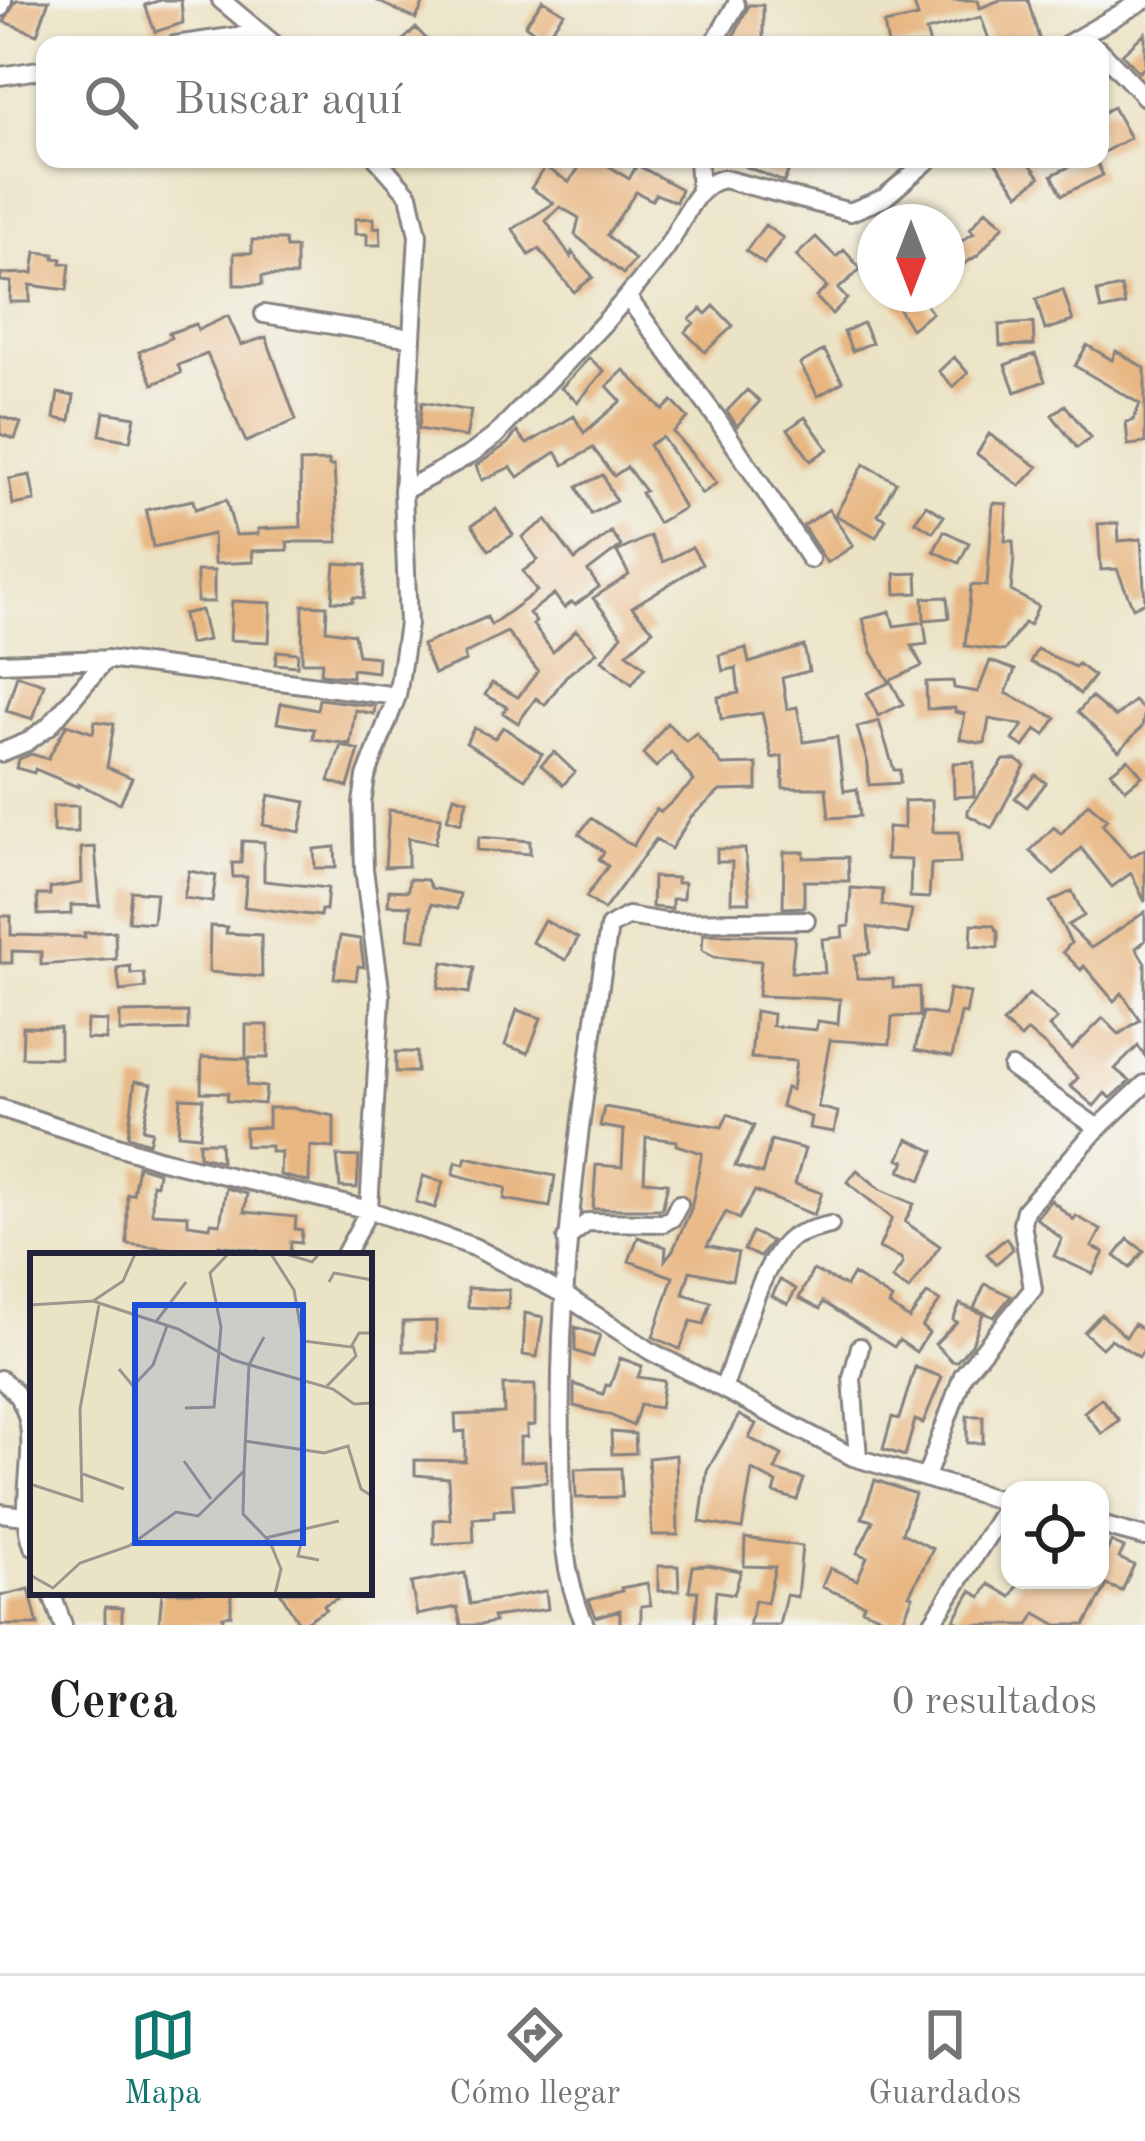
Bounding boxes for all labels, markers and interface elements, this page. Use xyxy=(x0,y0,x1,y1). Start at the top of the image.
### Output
search box xyxy=(36,36,1109,168)
icon: search xyxy=(78,69,144,135)
text: Buscar aquí xyxy=(174,79,403,124)
north arrow xyxy=(857,204,965,312)
inset map xyxy=(30,1253,372,1595)
map controls xyxy=(1001,1481,1109,1589)
button: locate xyxy=(1001,1481,1109,1589)
text: Cerca xyxy=(48,1678,178,1729)
text: 0 resultados xyxy=(892,1683,1097,1722)
tab: Mapa xyxy=(124,2002,201,2115)
tab: Cómo llegar xyxy=(449,2002,620,2115)
tab: Guardados xyxy=(868,2002,1021,2115)

